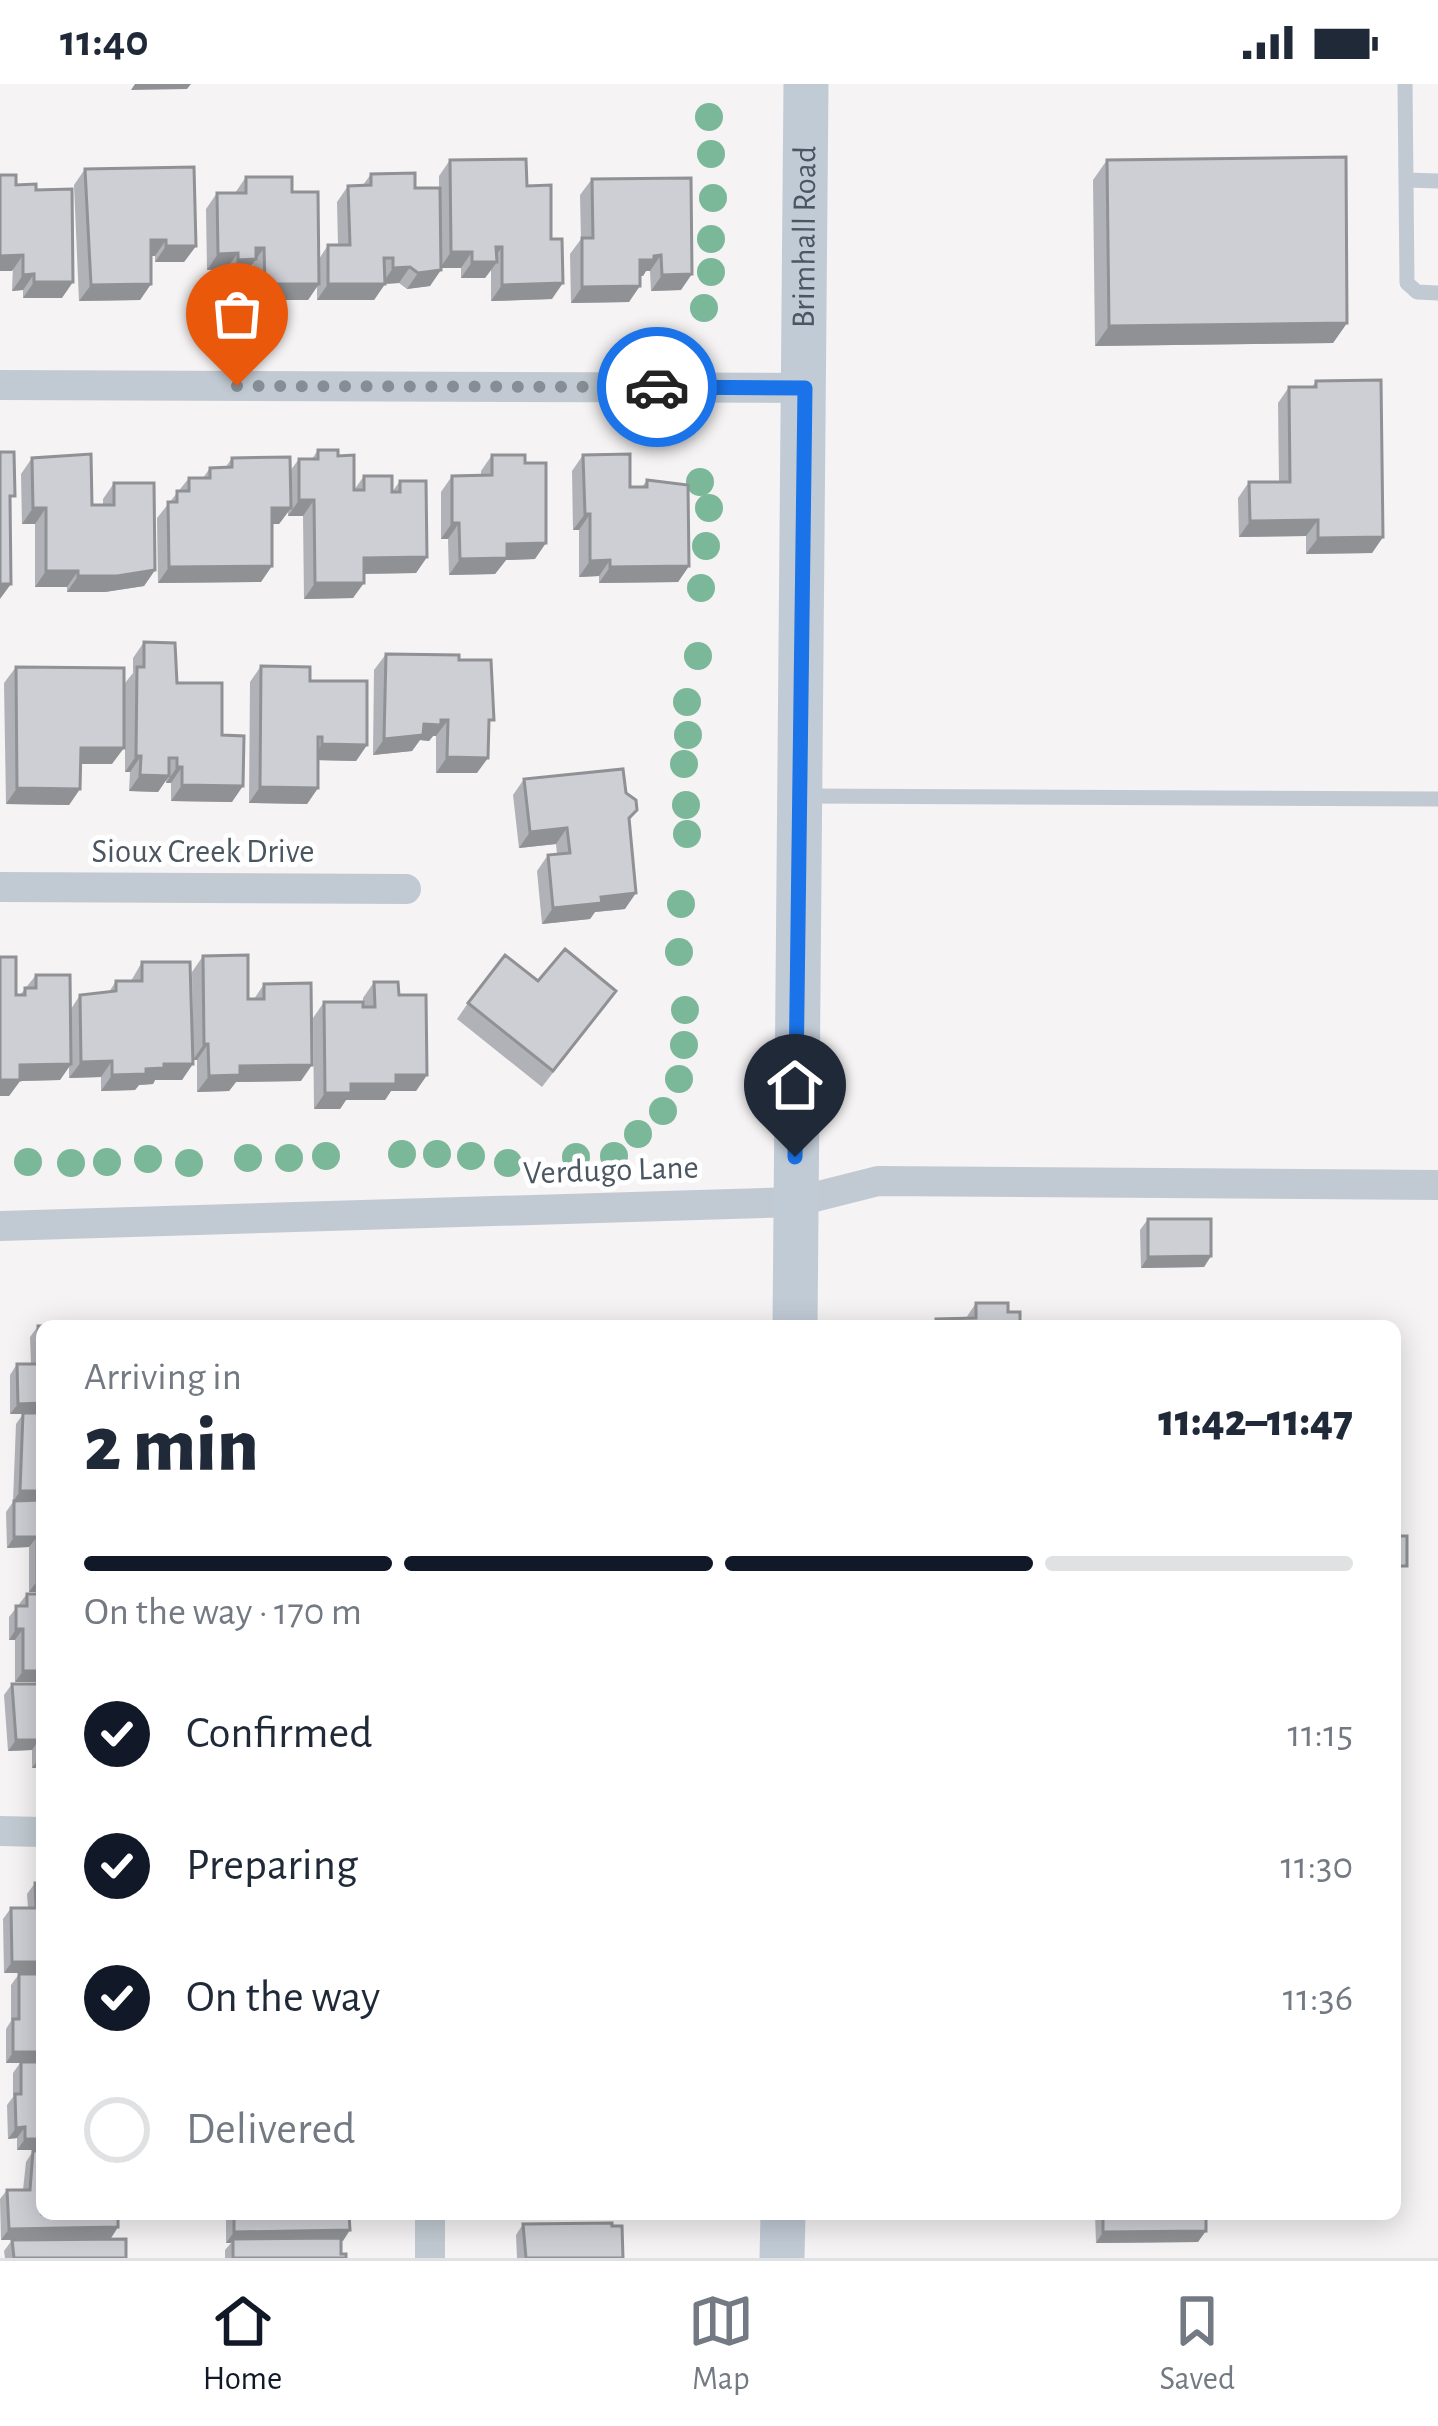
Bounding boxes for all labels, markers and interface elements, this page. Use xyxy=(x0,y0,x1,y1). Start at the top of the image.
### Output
text: 11:40 xyxy=(60,19,149,64)
street label: Brimhall Road xyxy=(787,146,822,328)
pin xyxy=(186,263,288,386)
icon: bag xyxy=(204,281,270,347)
courier xyxy=(597,327,717,447)
icon: car xyxy=(624,354,690,420)
street label: Sioux Creek Drive xyxy=(91,836,315,869)
pin xyxy=(744,1034,846,1157)
icon: home xyxy=(762,1052,828,1118)
street label: Verdugo Lane xyxy=(523,1151,699,1191)
text: Arriving in xyxy=(84,1358,242,1397)
text: 11:42–11:47 xyxy=(1158,1399,1353,1444)
text: 2 min xyxy=(84,1407,259,1485)
text: On the way · 170 m xyxy=(84,1593,362,1632)
icon: check xyxy=(84,1701,150,1767)
text: Confirmed xyxy=(186,1711,372,1756)
text: 11:15 xyxy=(1288,1715,1353,1754)
icon: check xyxy=(84,1833,150,1899)
text: Preparing xyxy=(186,1843,358,1888)
text: 11:30 xyxy=(1281,1847,1353,1886)
icon: check xyxy=(84,1965,150,2031)
text: On the way xyxy=(186,1975,380,2020)
text: 11:36 xyxy=(1283,1979,1353,2018)
text: Delivered xyxy=(186,2107,355,2152)
tab: Home xyxy=(203,2288,282,2400)
tab: Map xyxy=(688,2288,754,2400)
tab: Saved xyxy=(1160,2288,1235,2400)

